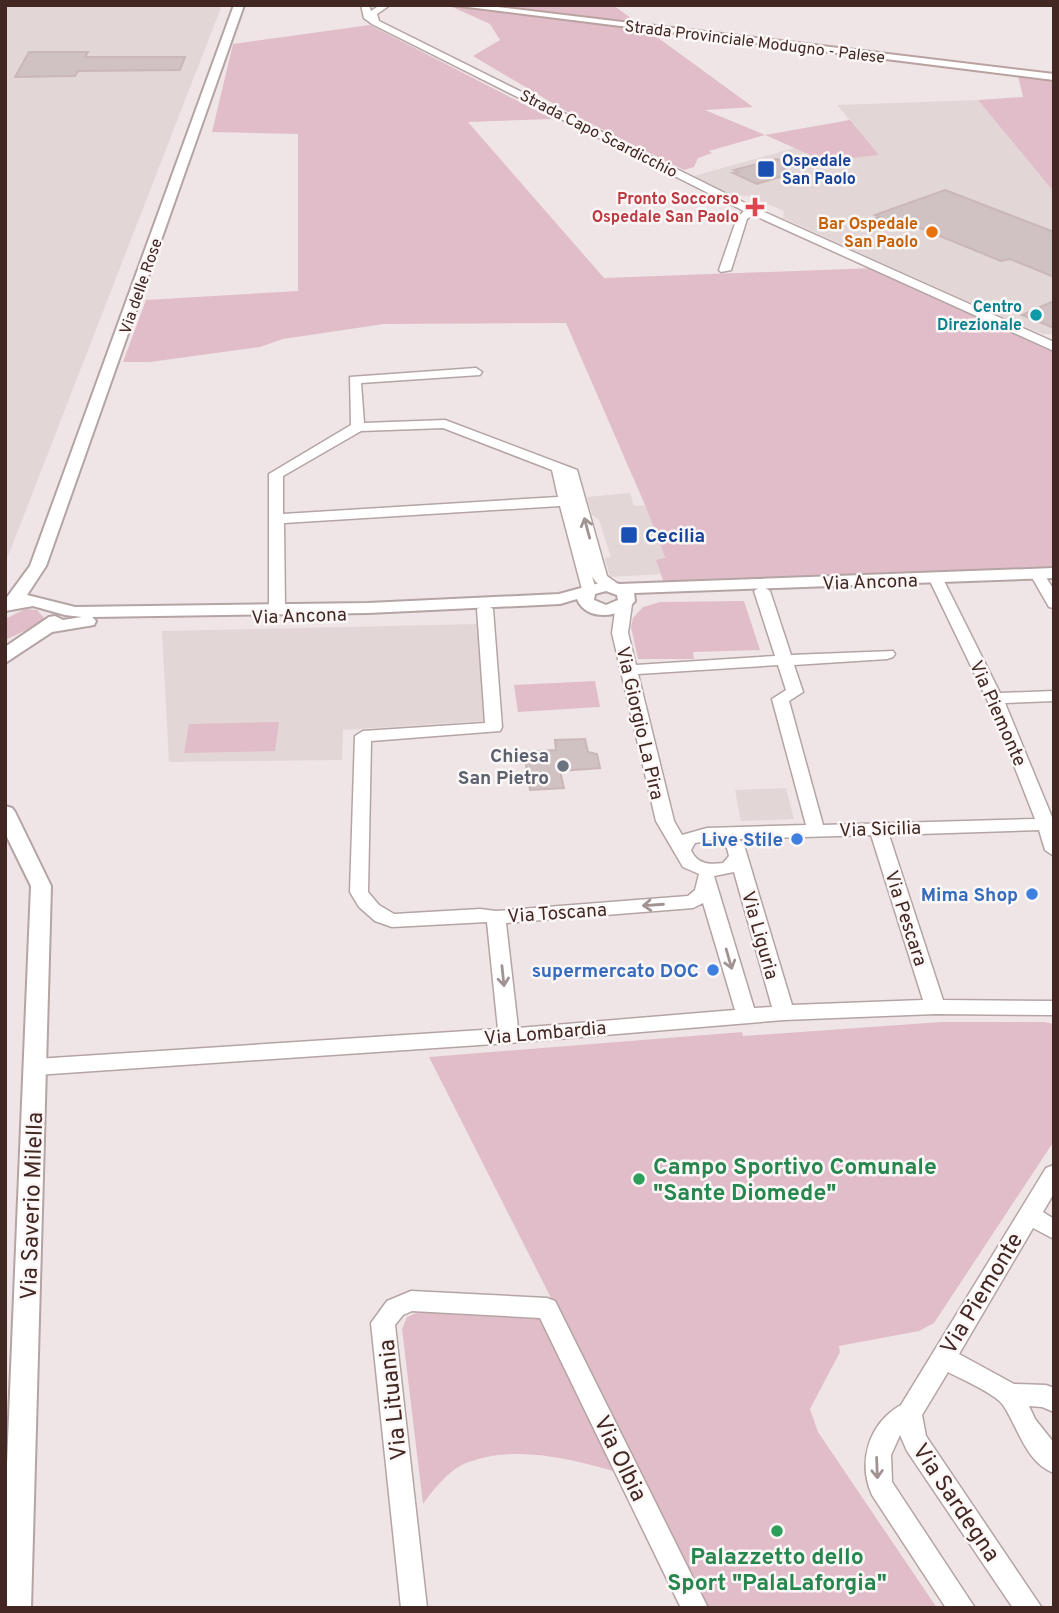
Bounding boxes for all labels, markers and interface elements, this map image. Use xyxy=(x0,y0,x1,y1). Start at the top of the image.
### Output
street label: Strada Provinciale Modugno - Palese xyxy=(624,17,886,69)
street label: Strada Capo Scardicchio xyxy=(516,86,680,183)
place label: Ospedale San Paolo xyxy=(782,152,856,190)
marker: Ospedale San Paolo xyxy=(756,159,776,179)
place label: Pronto Soccorso Ospedale San Paolo xyxy=(592,190,739,228)
marker: Pronto Soccorso Ospedale San Paolo xyxy=(745,197,765,217)
place label: Bar Ospedale San Paolo xyxy=(818,215,918,253)
marker: Bar Ospedale San Paolo xyxy=(924,224,940,240)
street label: Via delle Rose xyxy=(116,236,168,337)
place label: Centro Direzionale xyxy=(937,298,1022,336)
marker: Centro Direzionale xyxy=(1028,307,1044,323)
one-way arrow xyxy=(580,517,593,540)
marker: Cecilia xyxy=(619,525,639,545)
place label: Cecilia xyxy=(645,525,705,549)
street label: Via Ancona xyxy=(822,569,918,597)
street label: Via Ancona xyxy=(251,603,347,631)
street label: Via Giorgio La Pira xyxy=(610,645,668,802)
street label: Via Piemonte xyxy=(963,657,1031,770)
place label: Chiesa San Pietro xyxy=(458,745,549,791)
marker: Chiesa San Pietro xyxy=(555,758,571,774)
street label: Via Sicilia xyxy=(839,817,921,843)
place label: Live Stile xyxy=(701,829,783,853)
marker: Live Stile xyxy=(789,831,805,847)
street label: Via Pescara xyxy=(878,868,932,969)
place label: Mima Shop xyxy=(921,884,1018,908)
marker: Mima Shop xyxy=(1024,886,1040,902)
street label: Via Liguria xyxy=(735,889,783,982)
street label: Via Toscana xyxy=(507,899,608,929)
one-way arrow xyxy=(643,899,665,912)
one-way arrow xyxy=(724,947,737,969)
place label: supermercato DOC xyxy=(532,960,699,984)
marker: supermercato DOC xyxy=(705,962,721,978)
one-way arrow xyxy=(496,965,509,987)
street label: Via Lombardia xyxy=(483,1017,607,1051)
street label: Via Saverio Milella xyxy=(16,1112,51,1301)
place label: Campo Sportivo Comunale "Sante Diomede" xyxy=(653,1154,937,1209)
marker: Campo Sportivo Comunale "Sante Diomede" xyxy=(631,1171,647,1187)
street label: Via Piemonte xyxy=(935,1228,1031,1361)
street label: Via Lituania xyxy=(374,1338,415,1462)
street label: Via Olbia xyxy=(586,1411,652,1507)
street label: Via Sardegna xyxy=(905,1439,1005,1568)
one-way arrow xyxy=(871,1456,884,1479)
marker: Palazzetto dello Sport "PalaLaforgia" xyxy=(769,1523,785,1539)
place label: Palazzetto dello Sport "PalaLaforgia" xyxy=(667,1544,887,1599)

